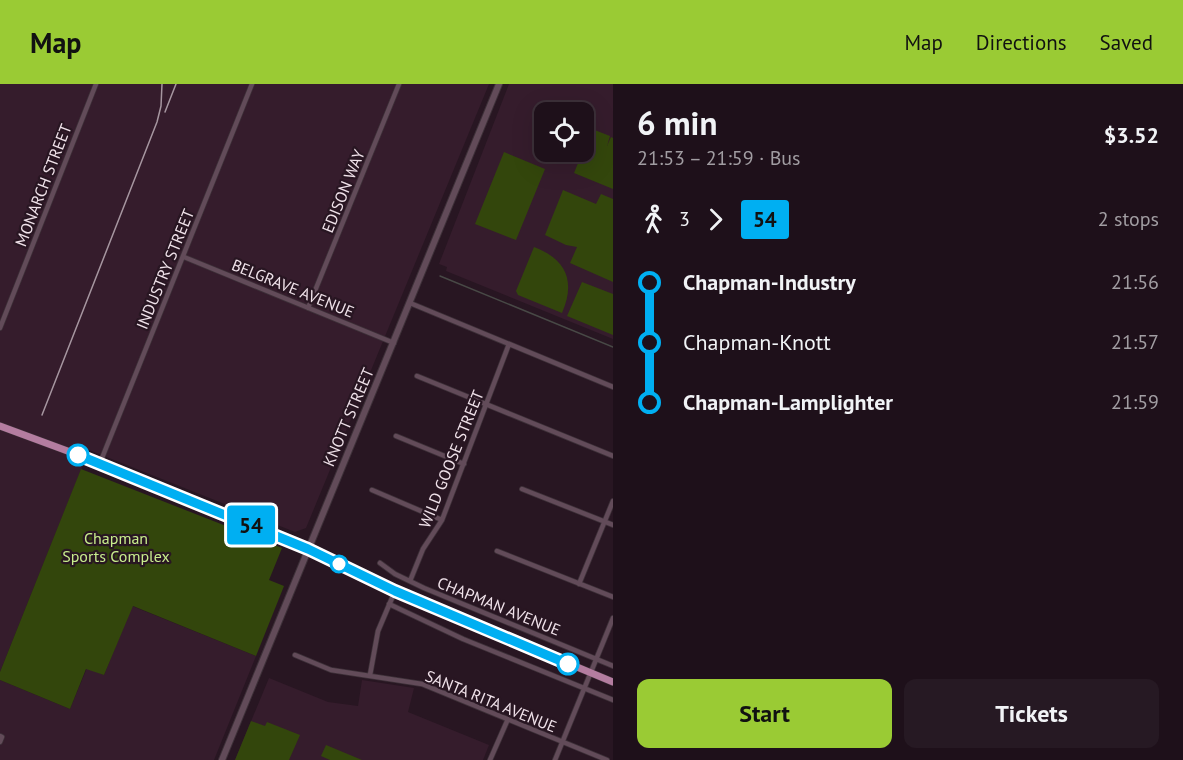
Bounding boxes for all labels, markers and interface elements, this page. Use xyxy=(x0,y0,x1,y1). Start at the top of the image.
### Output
text: Map xyxy=(30,24,81,61)
text: Map xyxy=(904,29,943,56)
text: Directions xyxy=(976,29,1067,56)
text: Saved xyxy=(1100,29,1153,56)
text: 6 min xyxy=(637,101,718,144)
map controls xyxy=(534,102,594,162)
button: locate xyxy=(534,102,594,162)
street label: MONARCH STREET xyxy=(10,121,76,249)
text: $3.52 xyxy=(1104,121,1159,149)
text: 21:53 – 21:59 · Bus xyxy=(637,145,801,171)
street label: EDISON WAY xyxy=(317,146,369,235)
icon: walk xyxy=(637,203,670,236)
icon: forward xyxy=(699,203,732,236)
street label: INDUSTRY STREET xyxy=(132,206,198,332)
text: 3 xyxy=(679,206,690,232)
text: 54 xyxy=(753,206,777,233)
text: 2 stops xyxy=(1098,206,1159,232)
street label: BELGRAVE AVENUE xyxy=(229,254,357,322)
text: Chapman-Industry xyxy=(683,268,856,296)
text: 21:56 xyxy=(1111,269,1159,295)
text: Chapman-Knott xyxy=(683,328,831,356)
text: 21:57 xyxy=(1111,329,1159,355)
street label: KNOTT STREET xyxy=(318,365,378,469)
street label: WILD GOOSE STREET xyxy=(414,387,488,531)
text: Chapman-Lamplighter xyxy=(683,388,893,416)
text: 21:59 xyxy=(1111,389,1159,415)
unlabelled marker xyxy=(67,444,89,466)
line badge: 54 xyxy=(224,506,278,544)
text: 54 xyxy=(239,512,263,539)
park label: Chapman Sports Complex xyxy=(62,528,170,566)
unlabelled marker xyxy=(330,555,348,573)
street label: CHAPMAN AVENUE xyxy=(435,572,563,640)
unlabelled marker xyxy=(557,653,579,675)
street label: SANTA RITA AVENUE xyxy=(422,666,560,736)
button: Start xyxy=(637,679,892,748)
button: Tickets xyxy=(904,679,1159,748)

